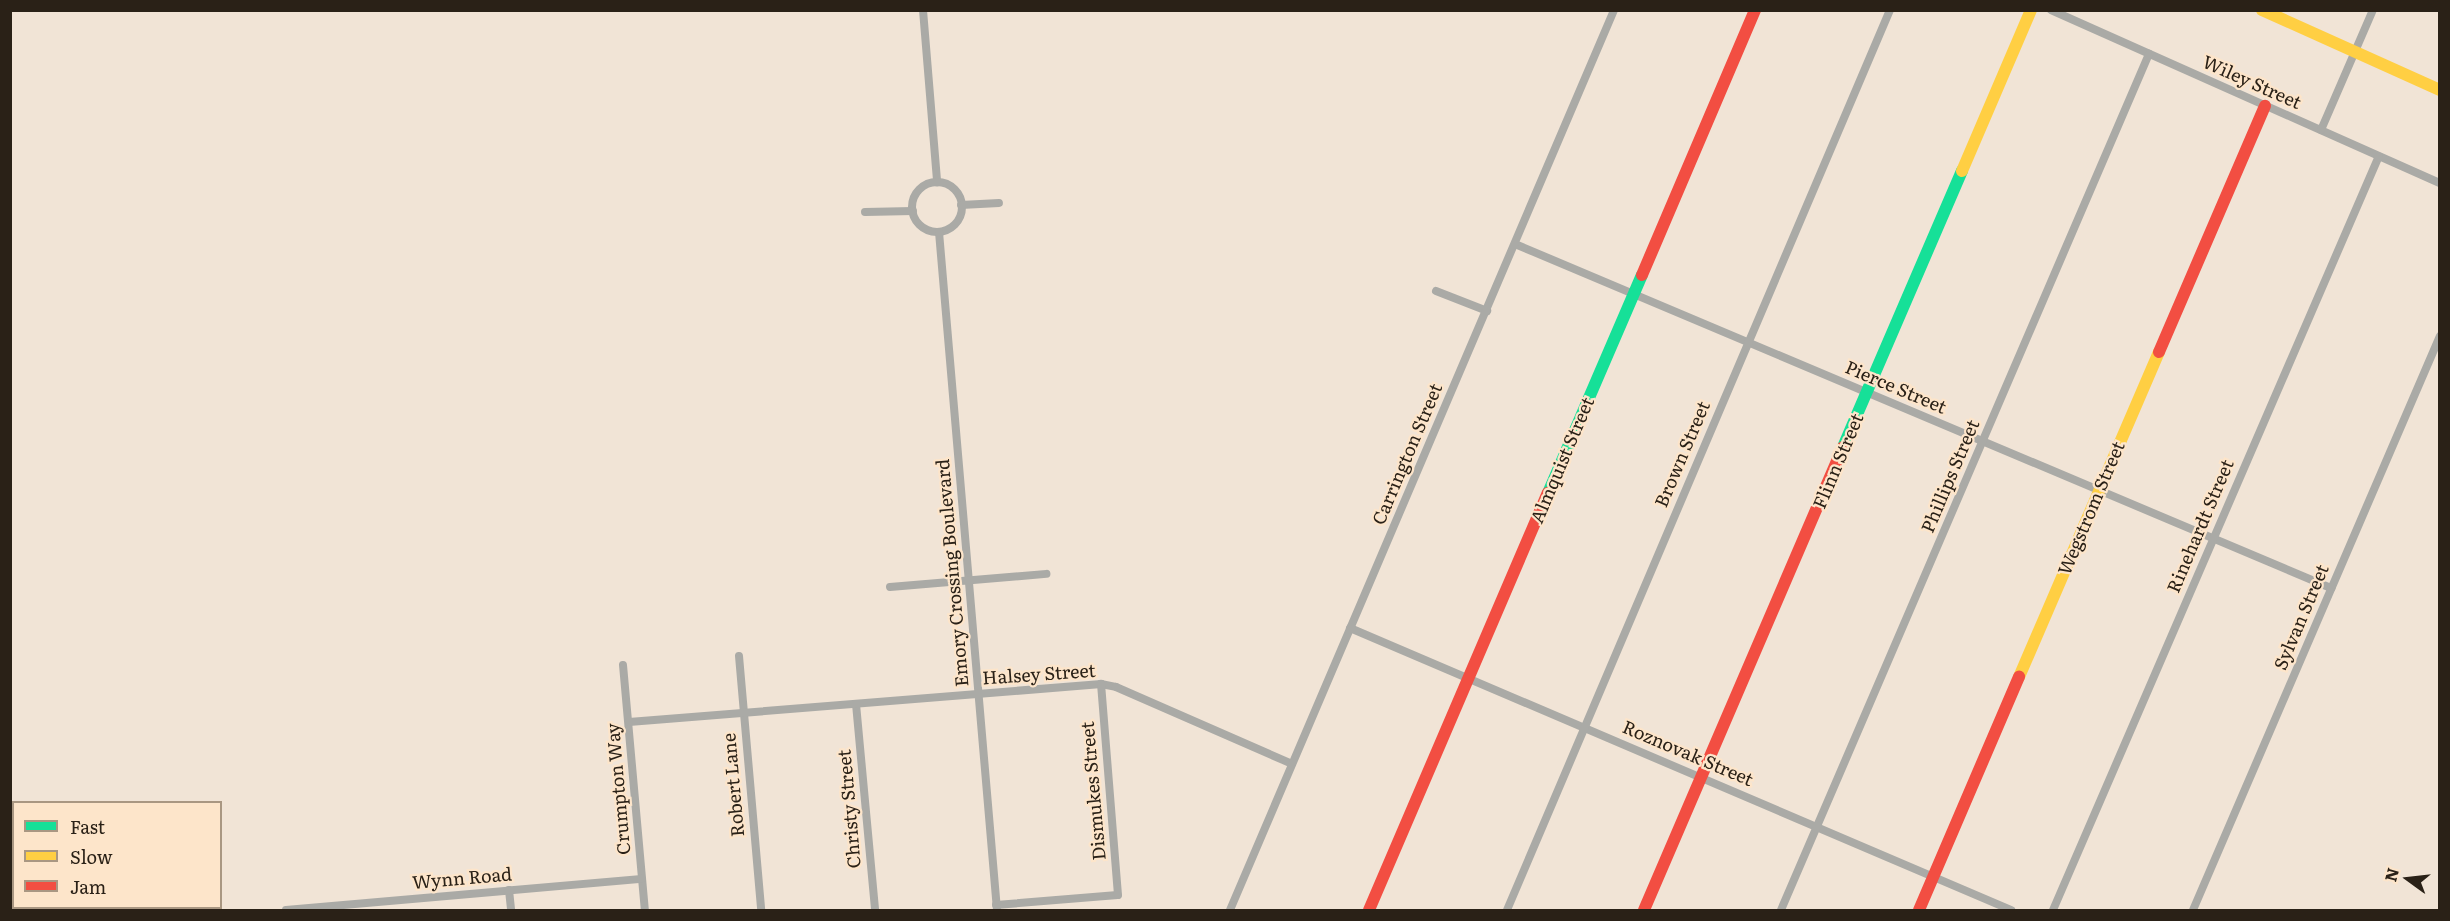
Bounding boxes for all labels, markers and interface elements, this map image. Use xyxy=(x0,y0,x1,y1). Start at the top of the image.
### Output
street label: Wiley Street xyxy=(2199,51,2305,113)
street label: Pierce Street xyxy=(1842,356,1950,418)
street label: Carrington Street xyxy=(1367,380,1447,528)
street label: Almquist Street xyxy=(1526,394,1598,526)
street label: Brown Street xyxy=(1650,398,1714,510)
street label: Flinn Street xyxy=(1808,410,1868,512)
street label: Phillips Street xyxy=(1916,416,1984,536)
street label: Wegstrom Street xyxy=(2053,438,2129,578)
street label: Rinehardt Street xyxy=(2162,456,2238,596)
street label: Emory Crossing Boulevard xyxy=(931,458,973,688)
street label: Sylvan Street xyxy=(2269,561,2333,673)
street label: Halsey Street xyxy=(982,659,1096,689)
street label: Roznovak Street xyxy=(1619,716,1757,790)
street label: Dismukes Street xyxy=(1076,721,1110,861)
street label: Crumpton Way xyxy=(601,722,635,856)
street label: Robert Lane xyxy=(718,732,748,838)
street label: Christy Street xyxy=(833,749,865,869)
legend xyxy=(12,801,222,909)
text: Fast xyxy=(70,813,105,840)
text: Slow xyxy=(70,843,112,870)
north arrow xyxy=(2378,849,2438,909)
street label: Wynn Road xyxy=(411,863,513,893)
text: N xyxy=(2377,865,2404,884)
text: Jam xyxy=(70,873,106,900)

